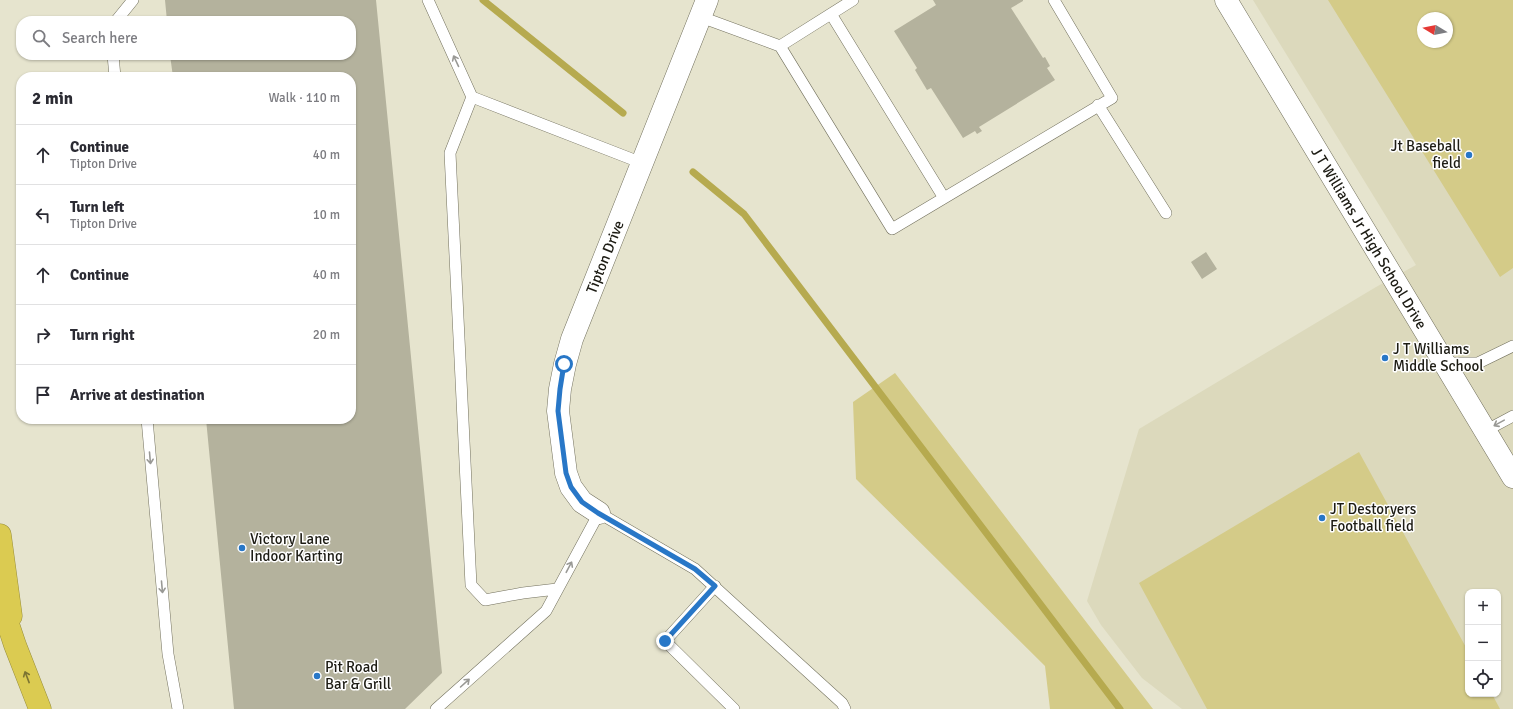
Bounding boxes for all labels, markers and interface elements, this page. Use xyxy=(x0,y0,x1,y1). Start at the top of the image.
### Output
north arrow xyxy=(1417,12,1453,48)
search box xyxy=(16,16,356,60)
icon: search xyxy=(30,27,52,49)
text: Search here xyxy=(62,29,138,47)
one-way arrow xyxy=(452,56,459,68)
text: 2 min xyxy=(32,88,73,109)
text: Walk · 110 m xyxy=(269,90,340,106)
place label: Jt Baseball field xyxy=(1391,137,1461,172)
text: Continue xyxy=(70,138,129,156)
icon: ahead xyxy=(32,144,54,166)
street label: J T Williams Jr High School Drive xyxy=(1307,144,1431,332)
text: 40 m xyxy=(313,147,340,163)
marker: Jt Baseball field xyxy=(1464,150,1474,160)
text: Tipton Drive xyxy=(70,156,137,172)
text: Turn left xyxy=(70,198,124,216)
icon: left xyxy=(32,204,54,226)
text: 10 m xyxy=(313,207,340,223)
text: Tipton Drive xyxy=(70,216,137,232)
street label: Tipton Drive xyxy=(582,218,628,296)
icon: ahead xyxy=(32,264,54,286)
text: Continue xyxy=(70,266,129,284)
text: 40 m xyxy=(313,267,340,283)
icon: right xyxy=(32,324,54,346)
text: Turn right xyxy=(70,326,135,344)
text: 20 m xyxy=(313,327,340,343)
place label: J T Williams Middle School xyxy=(1393,340,1484,375)
marker: J T Williams Middle School xyxy=(1380,353,1390,363)
route start xyxy=(555,355,573,373)
icon: arrive xyxy=(32,384,54,406)
text: Arrive at destination xyxy=(70,386,205,404)
one-way arrow xyxy=(1493,420,1505,427)
one-way arrow xyxy=(146,451,154,464)
place label: JT Destoryers Football field xyxy=(1330,500,1417,535)
marker: JT Destoryers Football field xyxy=(1317,513,1327,523)
place label: Victory Lane Indoor Karting xyxy=(250,530,343,565)
marker: Victory Lane Indoor Karting xyxy=(237,543,247,553)
one-way arrow xyxy=(566,561,574,573)
one-way arrow xyxy=(159,580,166,593)
map controls xyxy=(1465,589,1501,697)
button: + xyxy=(1465,589,1501,625)
button: − xyxy=(1465,625,1501,661)
route end xyxy=(656,632,674,650)
place label: Pit Road Bar & Grill xyxy=(325,658,391,693)
button: locate xyxy=(1465,661,1501,697)
one-way arrow xyxy=(23,671,31,683)
marker: Pit Road Bar & Grill xyxy=(312,671,322,681)
one-way arrow xyxy=(460,678,470,688)

